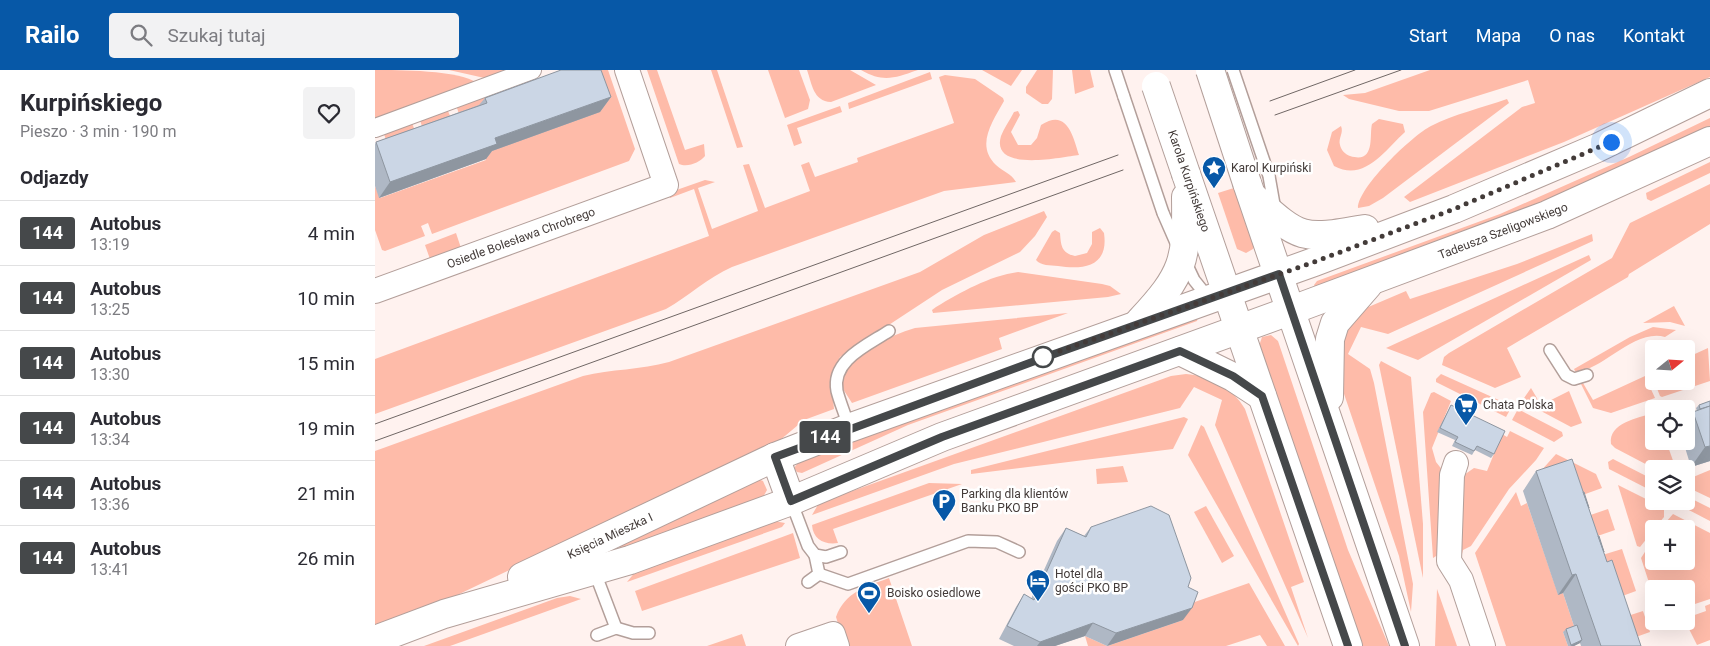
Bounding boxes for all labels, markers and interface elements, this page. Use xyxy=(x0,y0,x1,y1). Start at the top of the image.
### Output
search box xyxy=(109,13,459,58)
text: Railo xyxy=(25,21,79,49)
icon: search xyxy=(127,21,155,49)
text: Szukaj tutaj xyxy=(167,24,266,47)
text: Start xyxy=(1409,25,1448,46)
text: Mapa xyxy=(1476,25,1521,46)
text: O nas xyxy=(1549,25,1595,46)
text: Kontakt xyxy=(1623,25,1685,46)
button: heart xyxy=(303,87,355,139)
text: Kurpińskiego xyxy=(20,89,162,117)
text: Pieszo · 3 min · 190 m xyxy=(20,122,177,141)
street label: Karola Kurpińskiego xyxy=(1165,128,1213,234)
your location xyxy=(1599,130,1624,155)
place icon: Karol Kurpiński xyxy=(1201,155,1227,189)
place label: Karol Kurpiński xyxy=(1231,161,1311,175)
text: Odjazdy xyxy=(20,166,89,189)
street label: Tadeusza Szeligowskiego xyxy=(1436,200,1570,262)
street label: Osiedle Bolesława Chrobrego xyxy=(445,205,597,271)
text: Autobus xyxy=(90,212,161,235)
text: 144 xyxy=(32,222,63,243)
text: 4 min xyxy=(308,222,355,245)
text: 13:19 xyxy=(90,235,130,254)
text: Autobus xyxy=(90,277,161,300)
text: 144 xyxy=(32,287,63,308)
text: 10 min xyxy=(297,287,355,310)
text: 13:25 xyxy=(90,300,130,319)
north arrow xyxy=(1645,340,1695,390)
map controls xyxy=(1645,340,1695,630)
text: Autobus xyxy=(90,342,161,365)
unlabelled marker xyxy=(1032,346,1054,368)
text: 144 xyxy=(32,352,63,373)
text: 15 min xyxy=(297,352,355,375)
text: 13:30 xyxy=(90,365,130,384)
supermarket icon: Chata Polska xyxy=(1453,392,1479,426)
place label: Chata Polska xyxy=(1483,398,1553,412)
button: locate xyxy=(1645,400,1695,450)
text: Autobus xyxy=(90,407,161,430)
text: 144 xyxy=(32,417,63,438)
text: 19 min xyxy=(297,417,355,440)
line badge: 144 xyxy=(796,421,854,453)
text: 144 xyxy=(810,426,840,447)
text: 13:34 xyxy=(90,430,130,449)
button: layers xyxy=(1645,460,1695,510)
text: Autobus xyxy=(90,472,161,495)
text: 144 xyxy=(32,482,63,503)
text: 21 min xyxy=(297,482,355,505)
place label: Parking dla klientów Banku PKO BP xyxy=(961,487,1068,515)
parking icon: Parking dla klientów Banku PKO BP xyxy=(931,488,957,522)
text: 13:36 xyxy=(90,495,130,514)
street label: Księcia Mieszka I xyxy=(565,510,655,562)
button: + xyxy=(1645,520,1695,570)
text: Autobus xyxy=(90,537,161,560)
text: 144 xyxy=(32,547,63,568)
text: 26 min xyxy=(297,547,355,570)
text: 13:41 xyxy=(90,560,130,579)
place label: Hotel dla gości PKO BP xyxy=(1055,567,1129,595)
hotel icon: Hotel dla gości PKO BP xyxy=(1025,568,1051,602)
sports icon: Boisko osiedlowe xyxy=(856,580,882,614)
button: − xyxy=(1645,580,1695,630)
place label: Boisko osiedlowe xyxy=(887,586,981,600)

